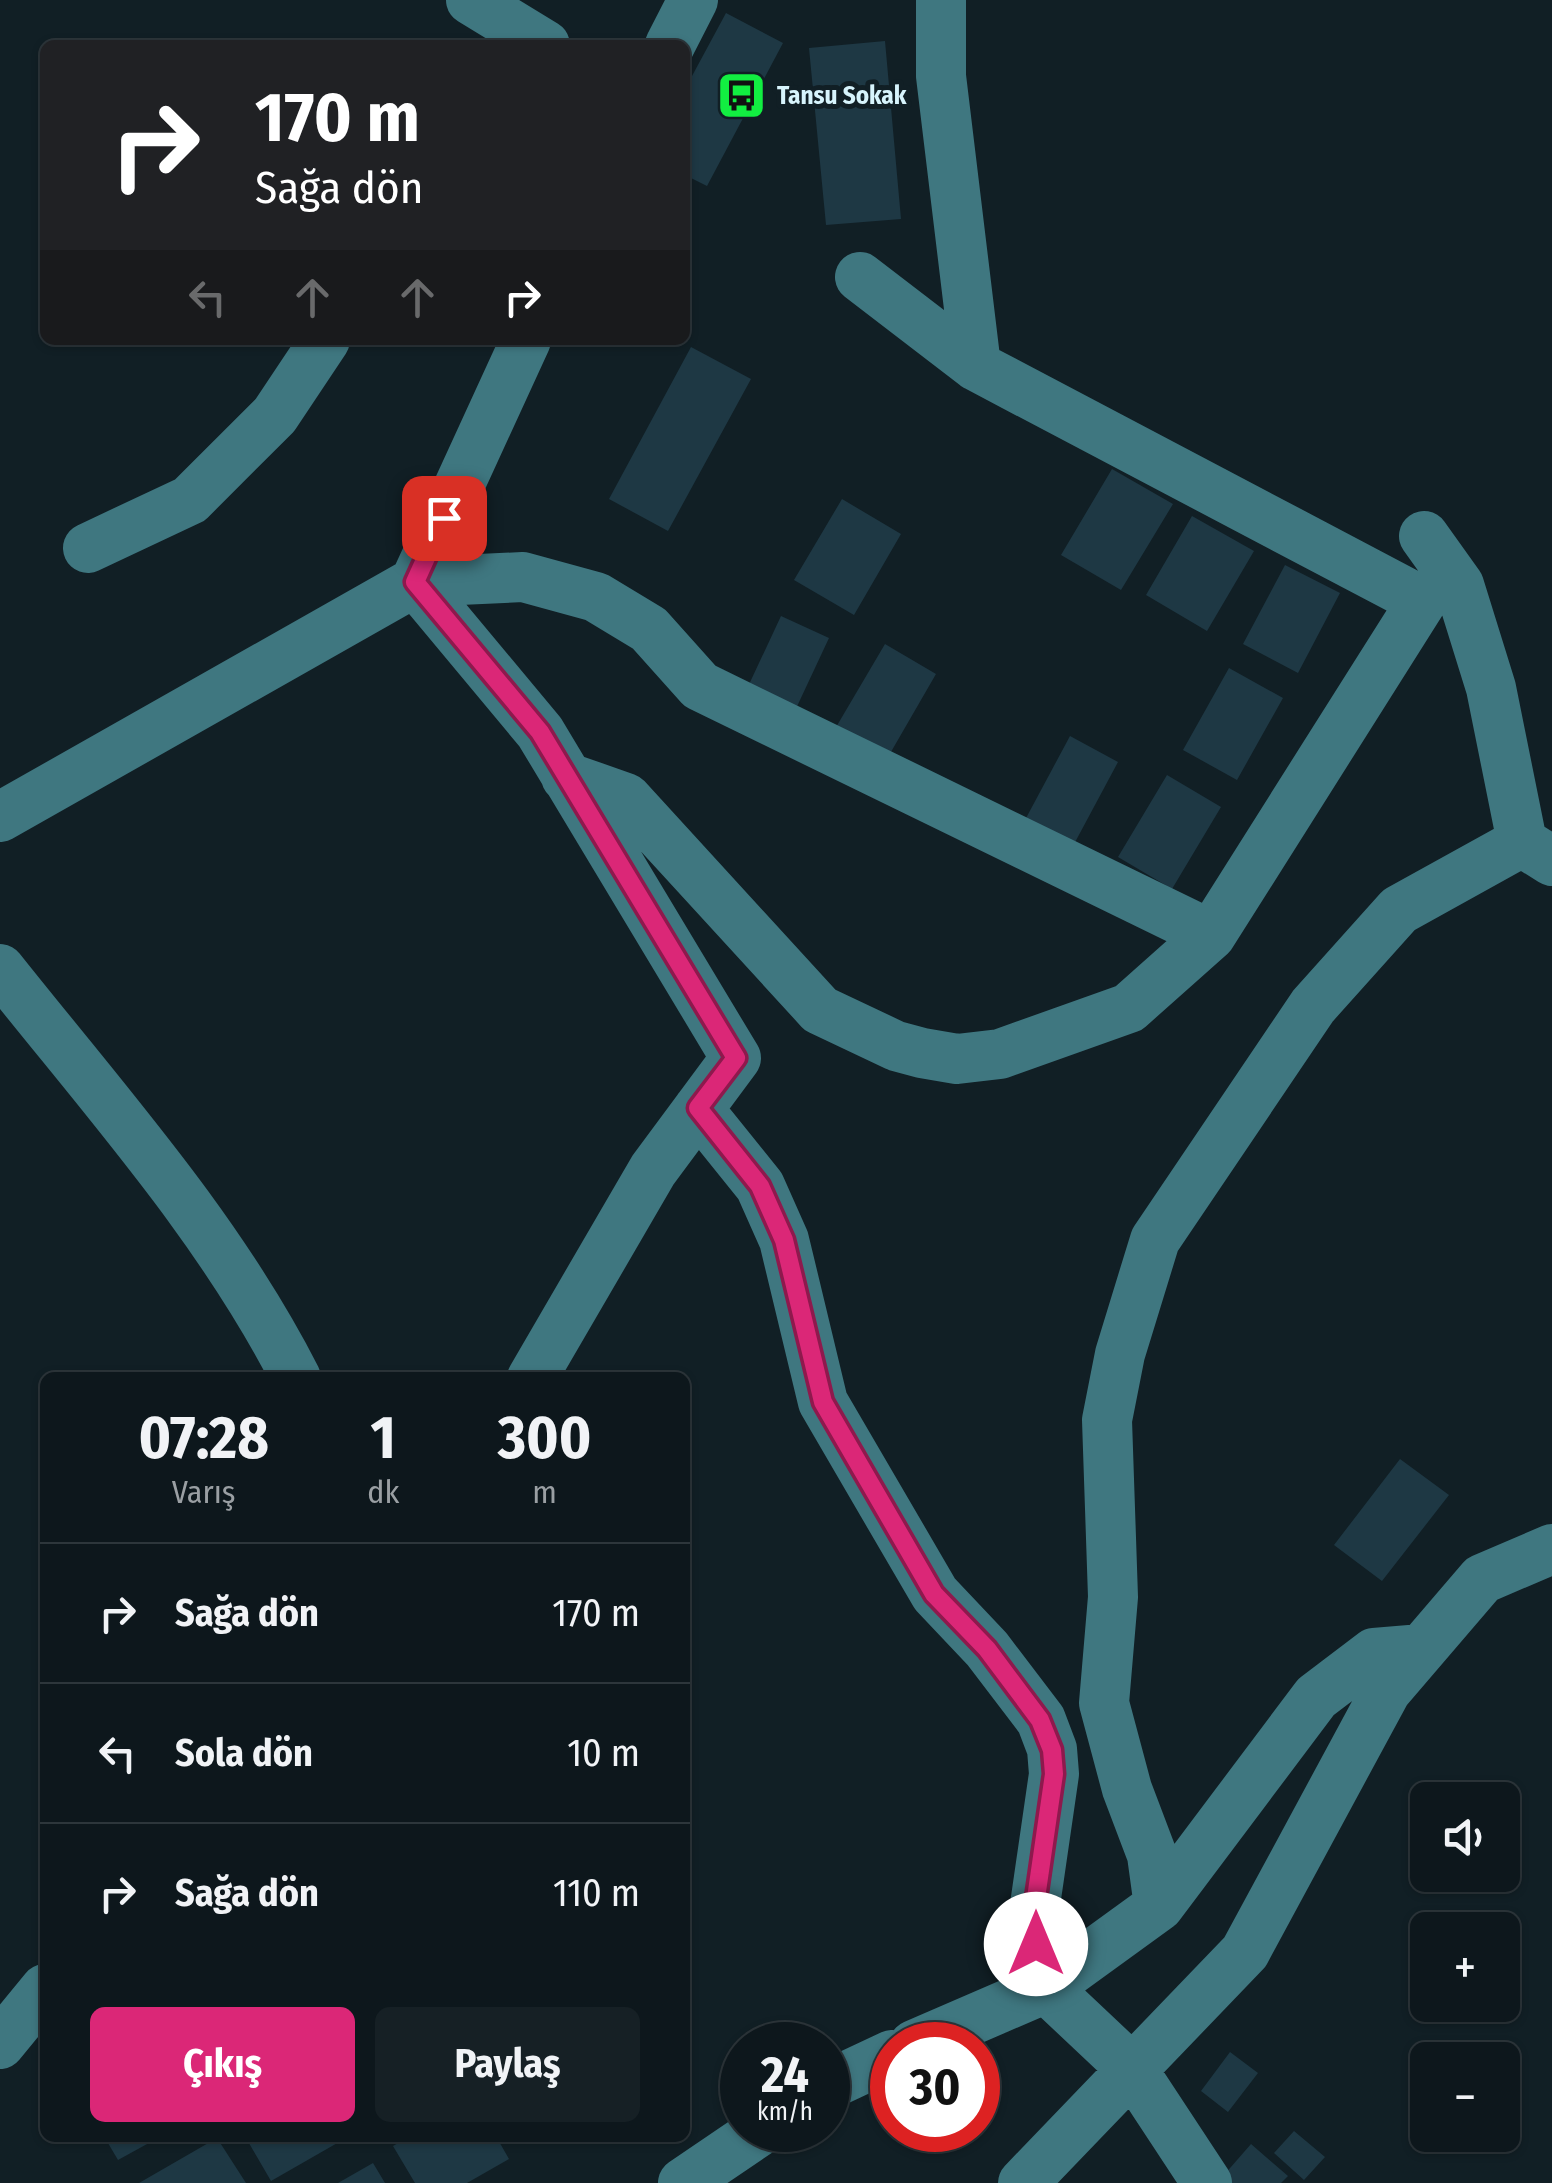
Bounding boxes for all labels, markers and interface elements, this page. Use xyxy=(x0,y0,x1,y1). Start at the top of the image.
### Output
bus stop icon: Tansu Sokak xyxy=(716,69,768,121)
text: 170 m xyxy=(255,76,420,160)
icon: right xyxy=(90,80,220,210)
place label: Tansu Sokak xyxy=(777,81,907,111)
text: Sağa dön xyxy=(255,161,423,215)
icon: left xyxy=(180,270,235,325)
icon: ahead xyxy=(285,270,340,325)
icon: ahead xyxy=(390,270,445,325)
icon: right xyxy=(495,270,550,325)
pin xyxy=(402,476,487,561)
icon: arrive xyxy=(417,491,472,546)
text: 07:28 xyxy=(138,1402,269,1474)
text: 1 xyxy=(371,1402,396,1474)
text: 300 xyxy=(498,1402,592,1474)
text: Varış xyxy=(172,1473,235,1511)
text: dk xyxy=(367,1473,399,1511)
text: m xyxy=(532,1473,557,1511)
icon: right xyxy=(90,1586,145,1641)
text: Sağa dön xyxy=(175,1590,319,1636)
text: 170 m xyxy=(552,1590,640,1636)
icon: left xyxy=(90,1726,145,1781)
text: Sola dön xyxy=(175,1730,313,1776)
text: 10 m xyxy=(567,1730,640,1776)
map controls xyxy=(1410,1782,1520,2152)
button: sound xyxy=(1410,1782,1520,1892)
icon: right xyxy=(90,1866,145,1921)
text: Sağa dön xyxy=(175,1870,319,1916)
text: 110 m xyxy=(553,1870,640,1916)
position arrow xyxy=(984,1892,1088,1996)
button: + xyxy=(1410,1912,1520,2022)
button: Çıkış xyxy=(90,2007,355,2122)
button: Paylaş xyxy=(375,2007,640,2122)
speed limit sign: 30 xyxy=(870,2022,1000,2152)
button: − xyxy=(1410,2042,1520,2152)
text: 24 xyxy=(761,2045,809,2105)
text: km/h xyxy=(757,2097,813,2127)

